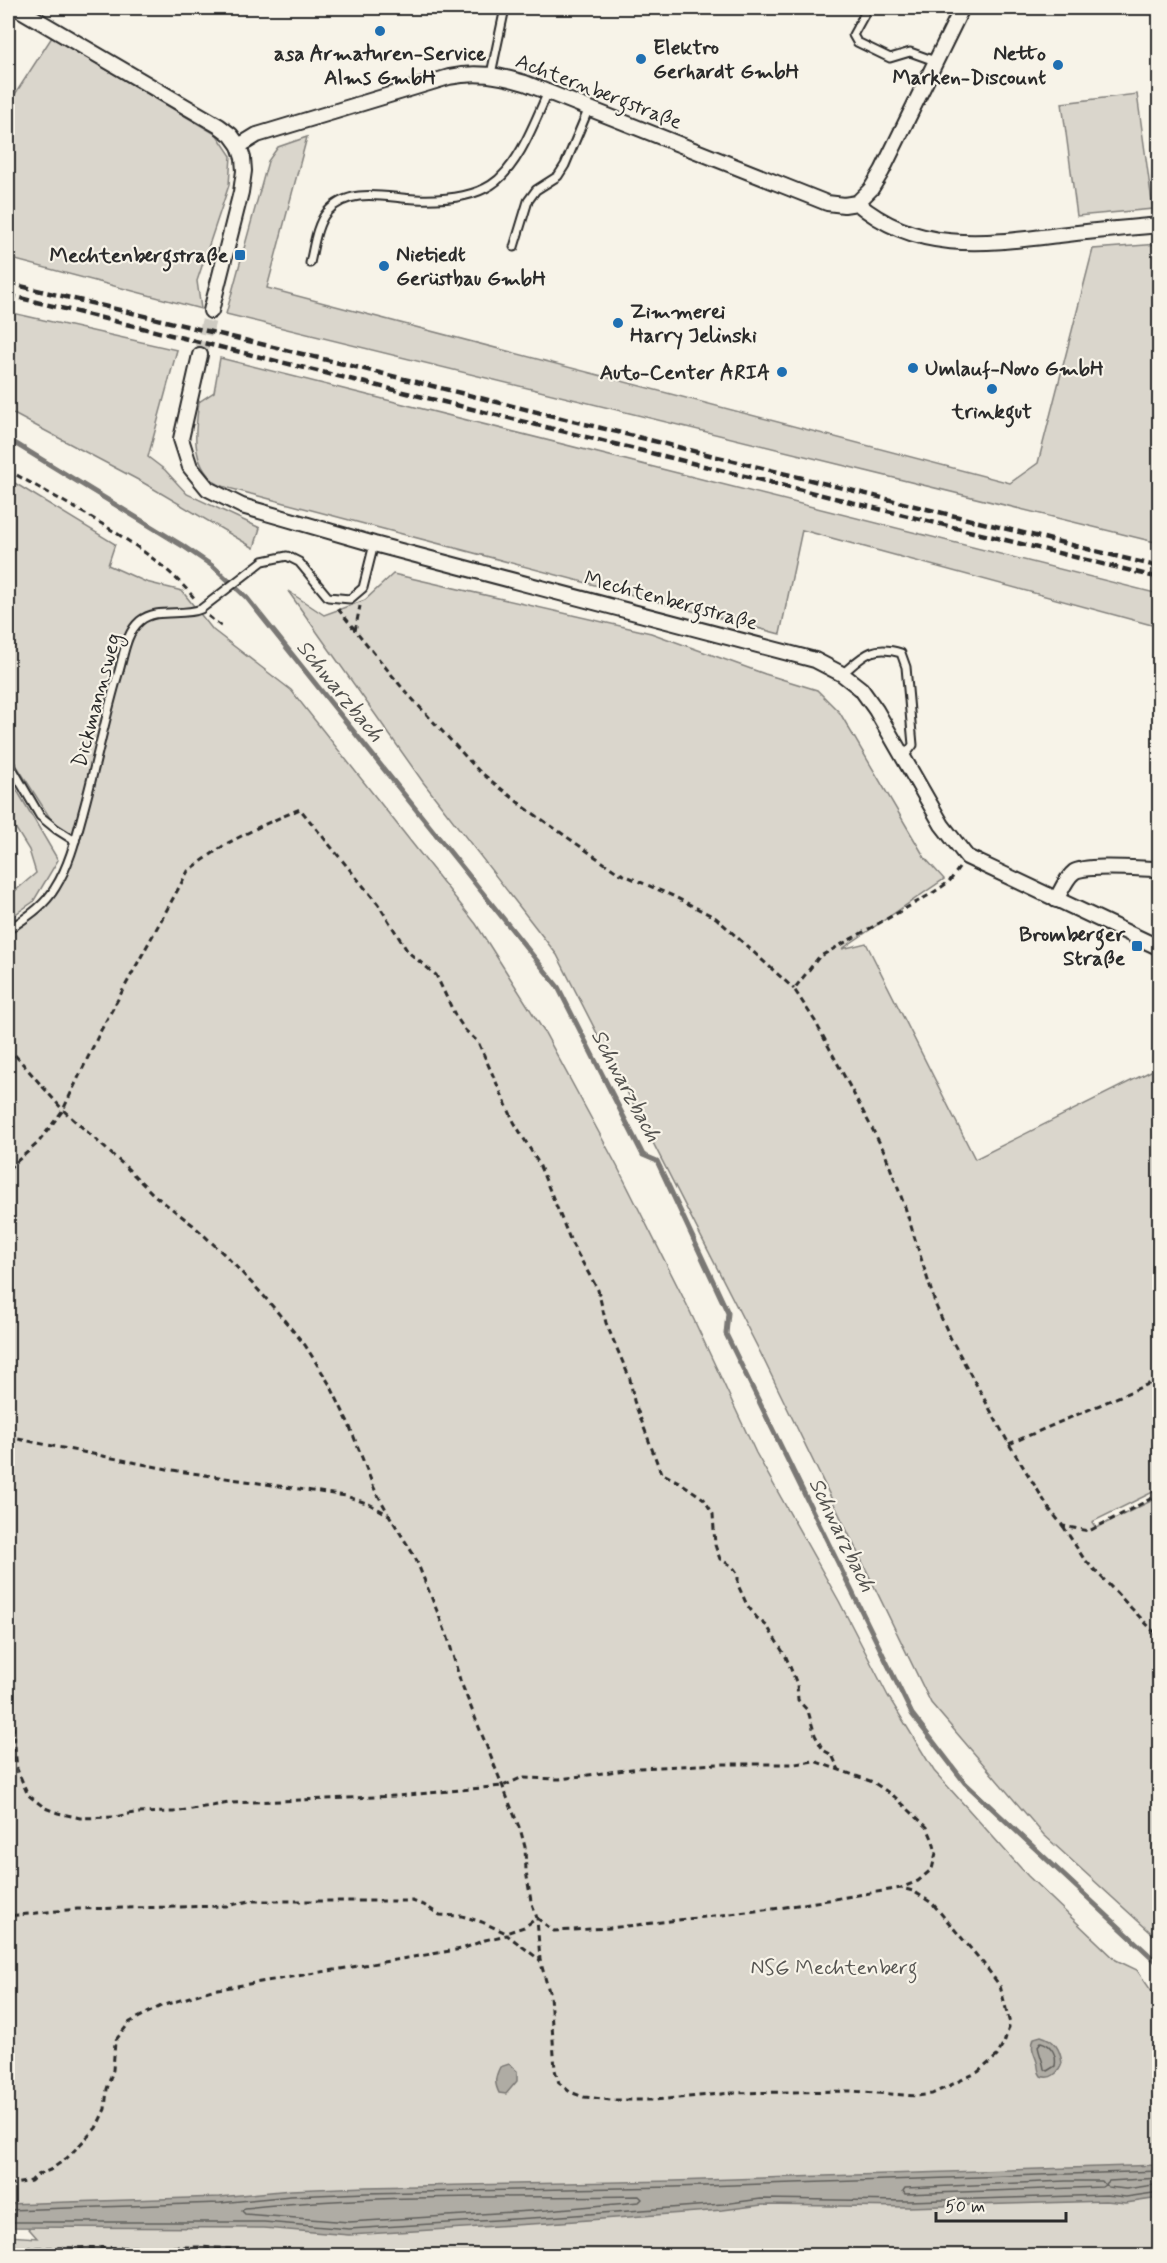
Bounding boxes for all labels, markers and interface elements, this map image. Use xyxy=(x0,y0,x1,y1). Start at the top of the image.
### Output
marker: asa Armaturen-Service Alms GmbH xyxy=(373,24,387,38)
place label: Elektro Gerhardt GmbH xyxy=(653,34,799,86)
place label: asa Armaturen-Service Alms GmbH xyxy=(274,40,486,92)
place label: Netto Marken-Discount xyxy=(892,40,1046,92)
street label: Achternbergstraße xyxy=(511,47,686,138)
marker: Elektro Gerhardt GmbH xyxy=(634,52,648,66)
marker: Netto Marken-Discount xyxy=(1051,58,1065,72)
place label: Nietiedt Gerüstbau GmbH xyxy=(396,241,546,293)
place label: Mechtenbergstraße xyxy=(50,242,229,272)
marker: Mechtenbergstraße xyxy=(233,248,247,262)
marker: Nietiedt Gerüstbau GmbH xyxy=(377,259,391,273)
place label: Zimmerei Harry Jelinski xyxy=(630,298,757,350)
marker: Zimmerei Harry Jelinski xyxy=(611,316,625,330)
place label: Umlauf-Novo GmbH xyxy=(925,355,1104,383)
place label: Auto-Center ARIA xyxy=(600,359,770,387)
marker: Umlauf-Novo GmbH xyxy=(906,361,920,375)
marker: Auto-Center ARIA xyxy=(775,365,789,379)
marker: trinkgut xyxy=(985,382,999,396)
place label: trinkgut xyxy=(951,398,1032,428)
street label: Mechtenbergstraße xyxy=(580,564,761,640)
street label: Dickmannsweg xyxy=(66,630,129,771)
water label: Schwarzbach xyxy=(290,634,390,748)
place label: Bromberger Straße xyxy=(1019,921,1126,973)
marker: Bromberger Straße xyxy=(1130,939,1144,953)
water label: Schwarzbach xyxy=(584,1025,667,1148)
water label: Schwarzbach xyxy=(801,1473,881,1597)
park label: NSG Mechtenberg xyxy=(750,1954,918,1984)
scale bar xyxy=(936,2185,1066,2223)
text: 50 m xyxy=(945,2195,985,2219)

